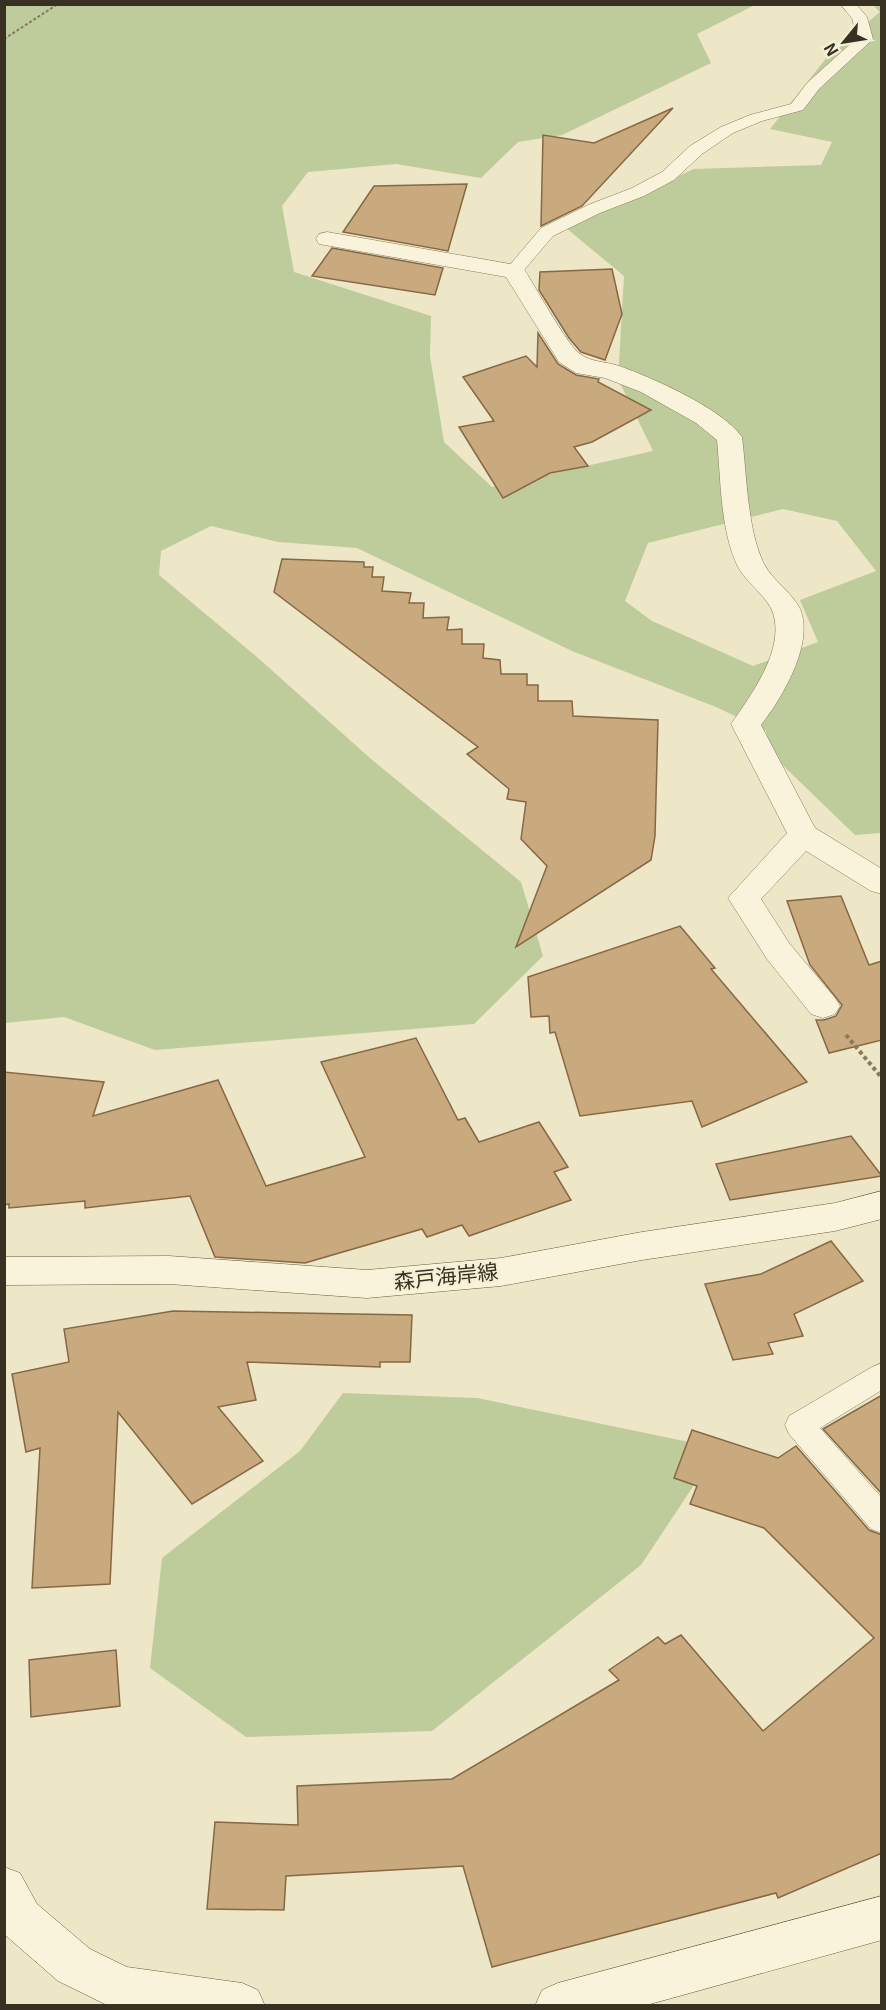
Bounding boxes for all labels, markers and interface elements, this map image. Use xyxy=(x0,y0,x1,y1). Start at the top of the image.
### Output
north arrow xyxy=(814,12,874,72)
text: N xyxy=(817,39,844,61)
street label: 森戸海岸線 xyxy=(392,1255,500,1295)

